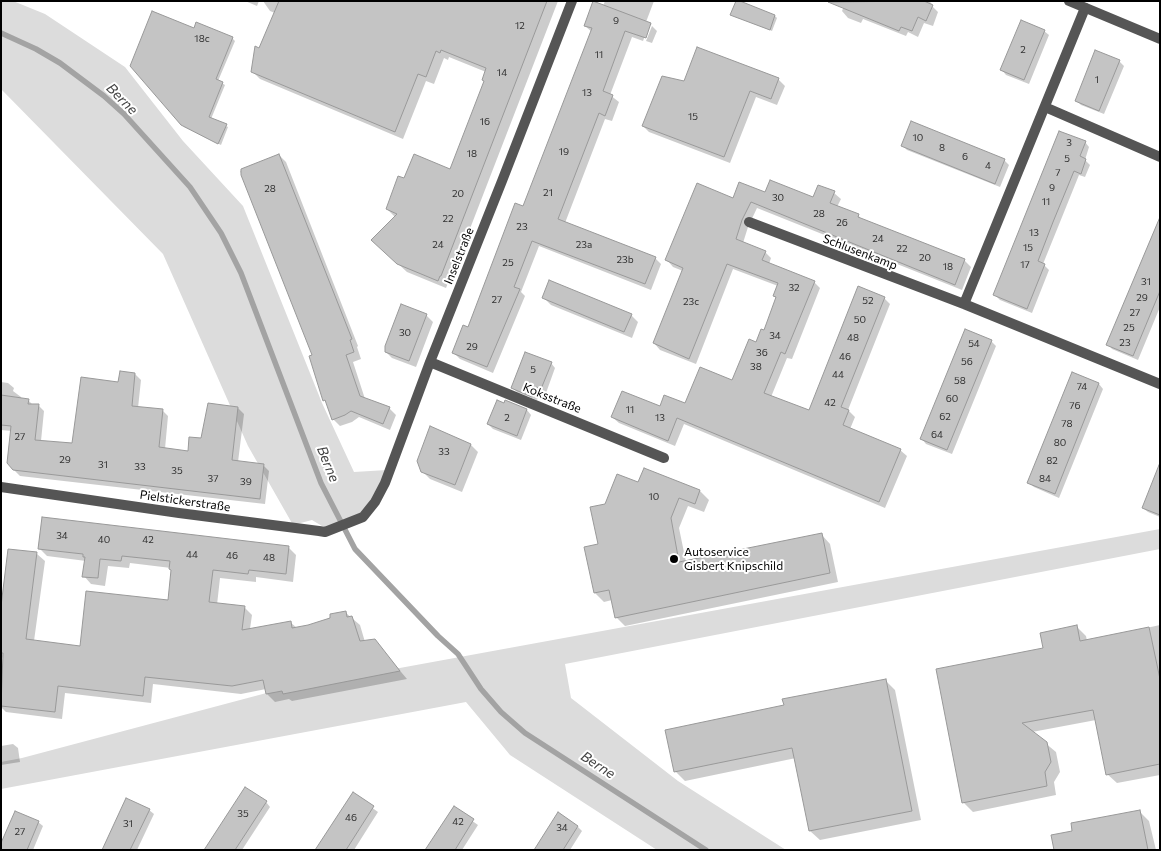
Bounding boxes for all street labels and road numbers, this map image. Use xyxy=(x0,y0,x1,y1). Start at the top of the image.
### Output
street label: Inselstraße xyxy=(441,226,477,286)
street label: Schlusenkamp xyxy=(821,231,899,273)
street label: Koksstraße xyxy=(521,380,583,416)
street label: Pielstickerstraße xyxy=(139,488,231,514)

